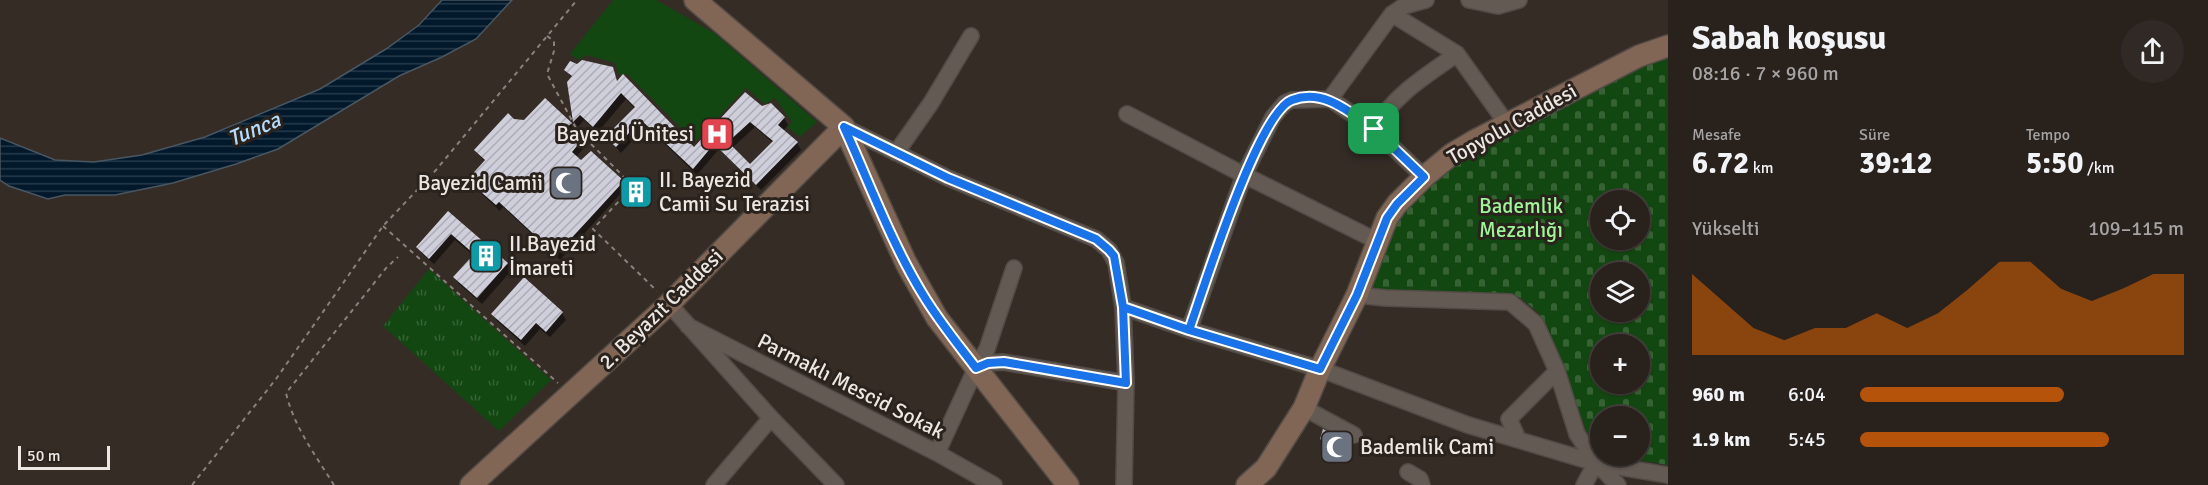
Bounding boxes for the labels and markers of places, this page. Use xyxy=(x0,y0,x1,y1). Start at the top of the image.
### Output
pin xyxy=(1348,103,1399,154)
hospital icon: Bayezıd Ünitesi xyxy=(699,116,735,152)
place label: Bayezıd Ünitesi xyxy=(556,121,694,147)
mosque icon: Bayezid Camii xyxy=(548,165,584,201)
place label: II. Bayezid Camii Su Terazisi xyxy=(659,167,810,217)
place label: Bayezid Camii xyxy=(418,170,543,196)
building icon: II. Bayezid Camii Su Terazisi xyxy=(618,174,654,210)
place label: II.Bayezid İmareti xyxy=(509,231,596,281)
building icon: II.Bayezid İmareti xyxy=(468,238,504,274)
mosque icon: Bademlik Cami xyxy=(1319,429,1355,465)
place label: Bademlik Cami xyxy=(1360,434,1494,460)

